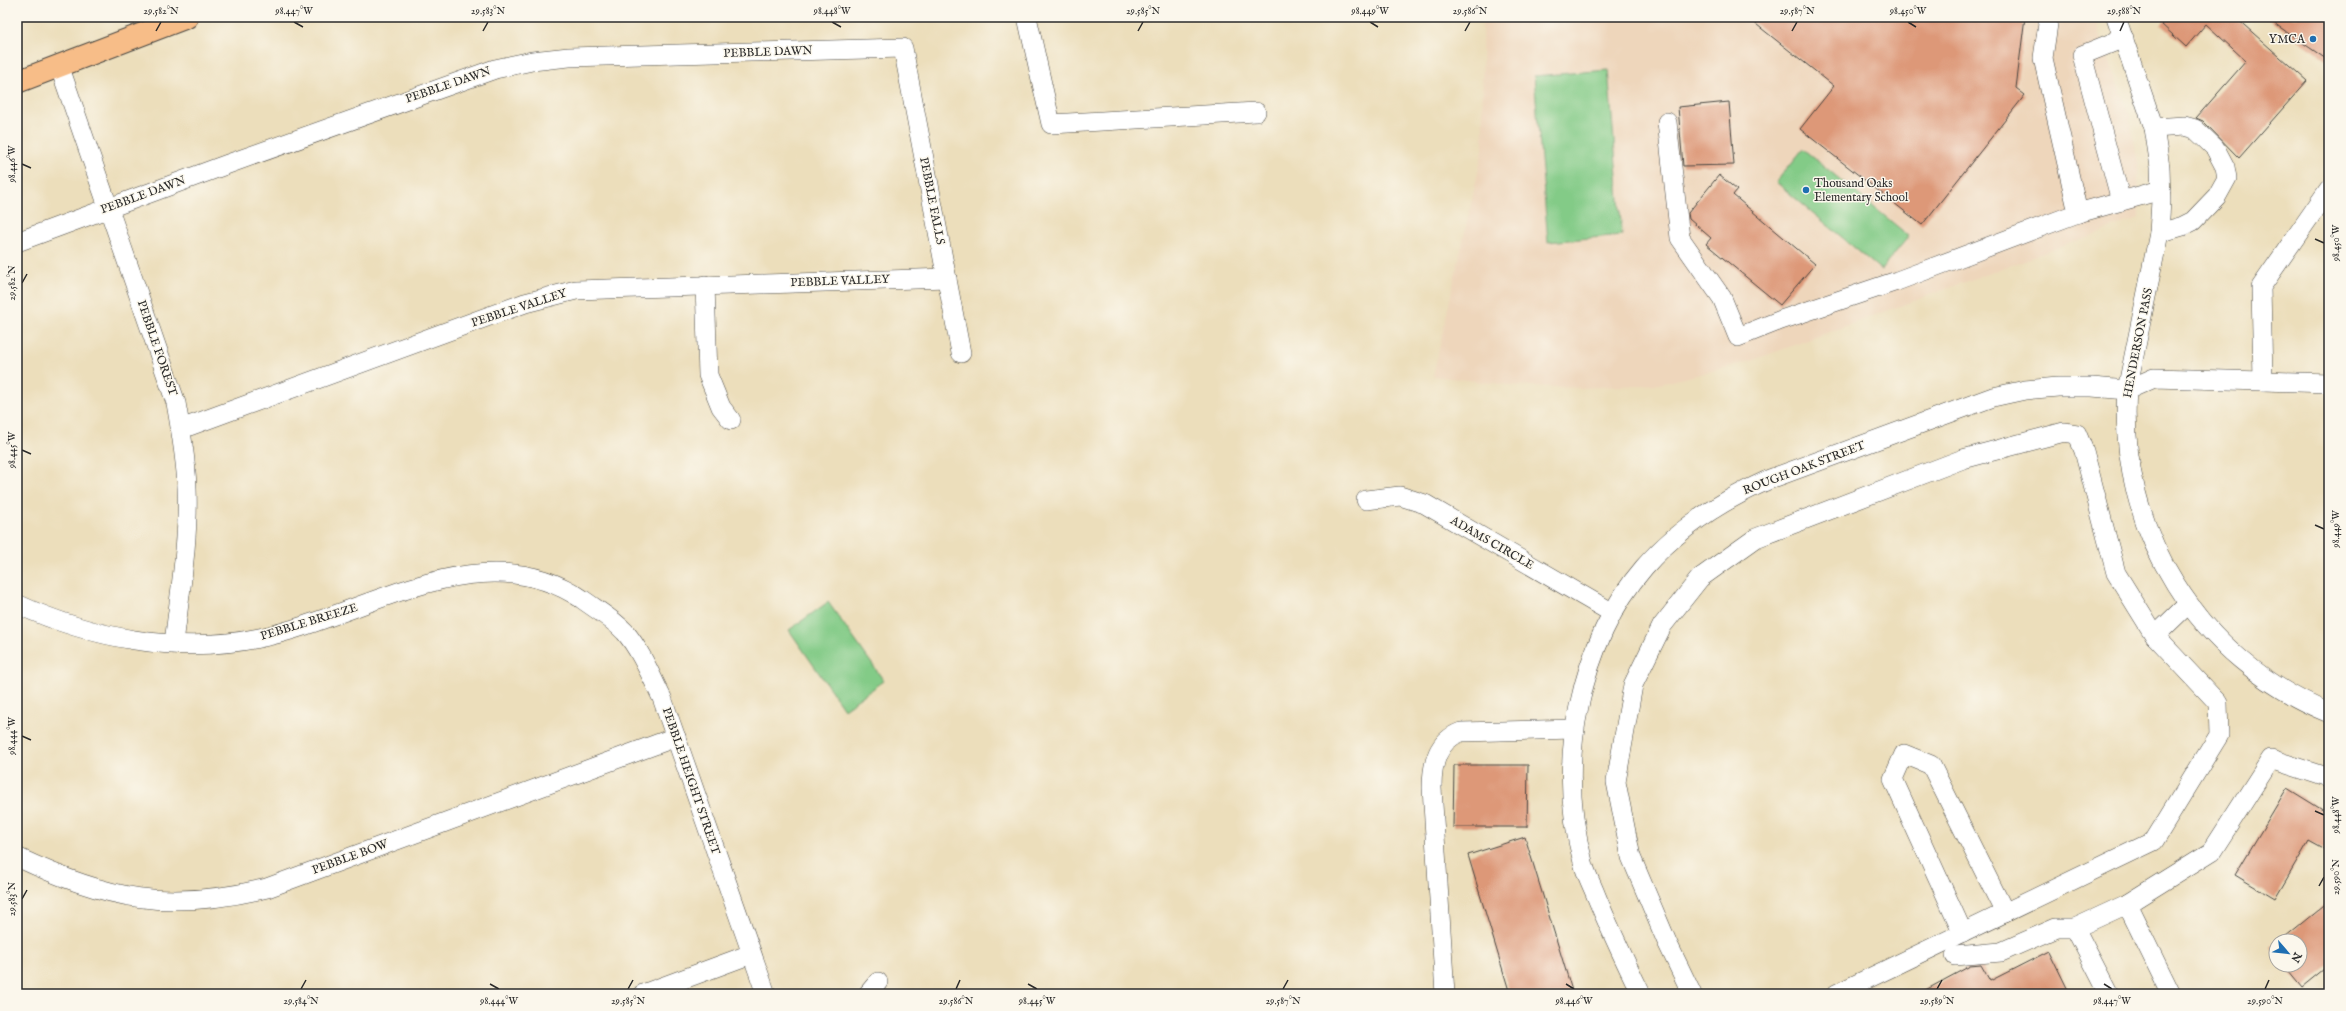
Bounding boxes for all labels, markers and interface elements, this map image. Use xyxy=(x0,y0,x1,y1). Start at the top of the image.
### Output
text: 29.582°N xyxy=(143,5,179,18)
text: 98.447°W xyxy=(274,5,313,18)
text: 29.583°N xyxy=(471,5,505,18)
text: 98.448°W xyxy=(813,5,851,18)
text: 29.585°N xyxy=(1126,5,1160,18)
text: 98.449°W xyxy=(1350,5,1389,18)
text: 29.586°N xyxy=(1453,5,1488,18)
text: 29.587°N xyxy=(1779,5,1815,18)
text: 98.450°W xyxy=(1889,5,1927,18)
text: 29.588°N xyxy=(2107,5,2142,18)
place label: YMCA xyxy=(2269,32,2306,47)
marker: YMCA xyxy=(2308,34,2318,44)
street label: PEBBLE DAWN xyxy=(723,43,813,61)
street label: PEBBLE DAWN xyxy=(403,63,493,107)
text: 98.446°W xyxy=(6,145,19,184)
street label: PEBBLE FALLS xyxy=(916,156,948,246)
street label: PEBBLE DAWN xyxy=(98,172,188,217)
place label: Thousand Oaks Elementary School xyxy=(1814,176,1909,205)
marker: Thousand Oaks Elementary School xyxy=(1801,185,1811,195)
text: 98.450°W xyxy=(2330,224,2343,262)
text: 29.582°N xyxy=(6,265,19,301)
street label: PEBBLE VALLEY xyxy=(790,272,891,290)
street label: PEBBLE VALLEY xyxy=(469,285,569,330)
street label: HENDERSON PASS xyxy=(2120,287,2156,399)
street label: PEBBLE FOREST xyxy=(134,298,180,398)
text: 98.445°W xyxy=(6,431,19,469)
street label: ROUGH OAK STREET xyxy=(1741,438,1867,498)
text: 98.449°W xyxy=(2330,510,2343,549)
street label: ADAMS CIRCLE xyxy=(1447,513,1536,573)
street label: PEBBLE BREEZE xyxy=(259,600,359,644)
street label: PEBBLE HEIGHT STREET xyxy=(659,705,723,857)
text: 98.444°W xyxy=(6,717,19,756)
text: 98.448°W xyxy=(2330,796,2343,834)
street label: PEBBLE BOW xyxy=(310,836,391,878)
text: 29.590°N xyxy=(2330,859,2343,895)
text: 29.583°N xyxy=(6,882,19,916)
north arrow xyxy=(2268,933,2308,973)
text: N xyxy=(2287,949,2305,965)
text: 29.584°N xyxy=(283,995,319,1008)
text: 98.444°W xyxy=(479,995,518,1008)
text: 29.585°N xyxy=(611,995,645,1008)
text: 29.586°N xyxy=(939,995,974,1008)
text: 98.445°W xyxy=(1018,995,1056,1008)
text: 29.587°N xyxy=(1265,995,1301,1008)
text: 98.446°W xyxy=(1554,995,1593,1008)
text: 29.589°N xyxy=(1920,995,1955,1008)
text: 98.447°W xyxy=(2092,995,2131,1008)
text: 29.590°N xyxy=(2247,995,2283,1008)

